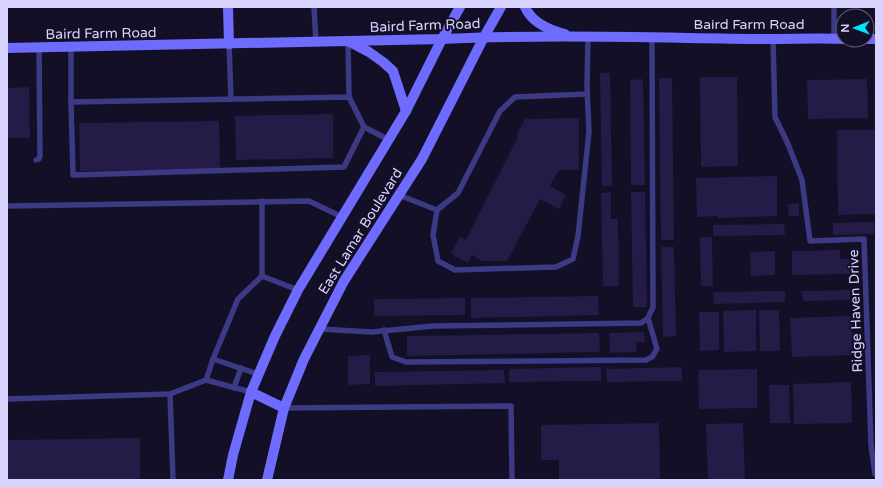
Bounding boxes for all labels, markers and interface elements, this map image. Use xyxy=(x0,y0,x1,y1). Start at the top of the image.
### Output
north arrow xyxy=(835,8,875,48)
street label: Baird Farm Road xyxy=(369,15,481,36)
street label: Baird Farm Road xyxy=(693,16,805,33)
street label: Baird Farm Road xyxy=(45,24,157,43)
text: N xyxy=(839,24,852,33)
street label: East Lamar Boulevard xyxy=(315,165,406,297)
street label: Ridge Haven Drive xyxy=(845,249,866,373)

